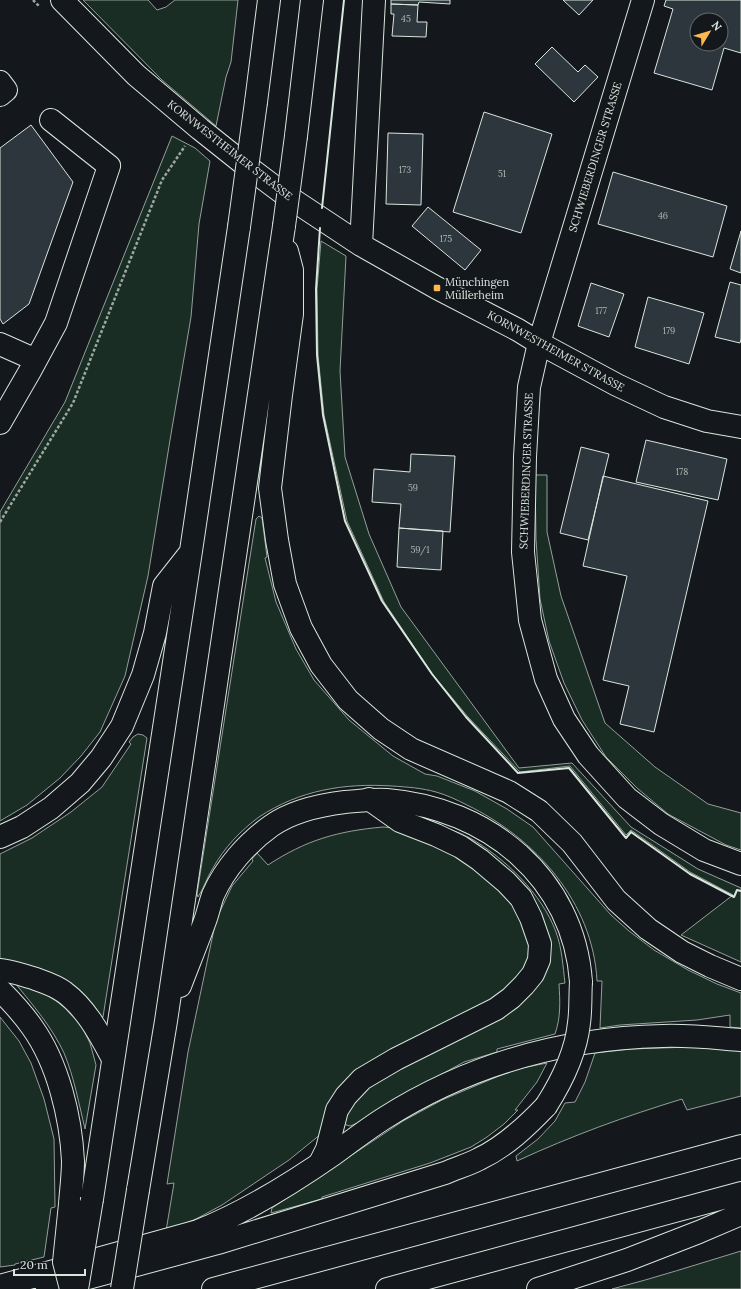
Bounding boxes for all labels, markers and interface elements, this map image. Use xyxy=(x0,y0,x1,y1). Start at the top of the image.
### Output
north arrow xyxy=(689,12,729,52)
house number: 45 xyxy=(401,13,411,24)
text: N xyxy=(709,18,725,34)
street label: SCHWIEBERDINGER STRASSE xyxy=(565,80,625,234)
street label: KORNWESTHEIMER STRASSE xyxy=(165,97,296,203)
house number: 173 xyxy=(399,164,411,175)
house number: 51 xyxy=(498,168,506,179)
house number: 46 xyxy=(658,210,668,221)
house number: 175 xyxy=(440,233,452,244)
place label: Münchingen Müllerheim xyxy=(445,275,510,302)
marker: Münchingen Müllerheim xyxy=(432,283,442,293)
house number: 177 xyxy=(595,305,607,316)
street label: KORNWESTHEIMER STRASSE xyxy=(485,307,627,395)
house number: 179 xyxy=(663,325,675,336)
street label: SCHWIEBERDINGER STRASSE xyxy=(516,392,536,549)
house number: 178 xyxy=(676,466,688,477)
house number: 59 xyxy=(408,482,418,493)
house number: 59/1 xyxy=(410,544,430,556)
scale bar xyxy=(14,1251,85,1277)
text: 20 m xyxy=(20,1257,48,1272)

